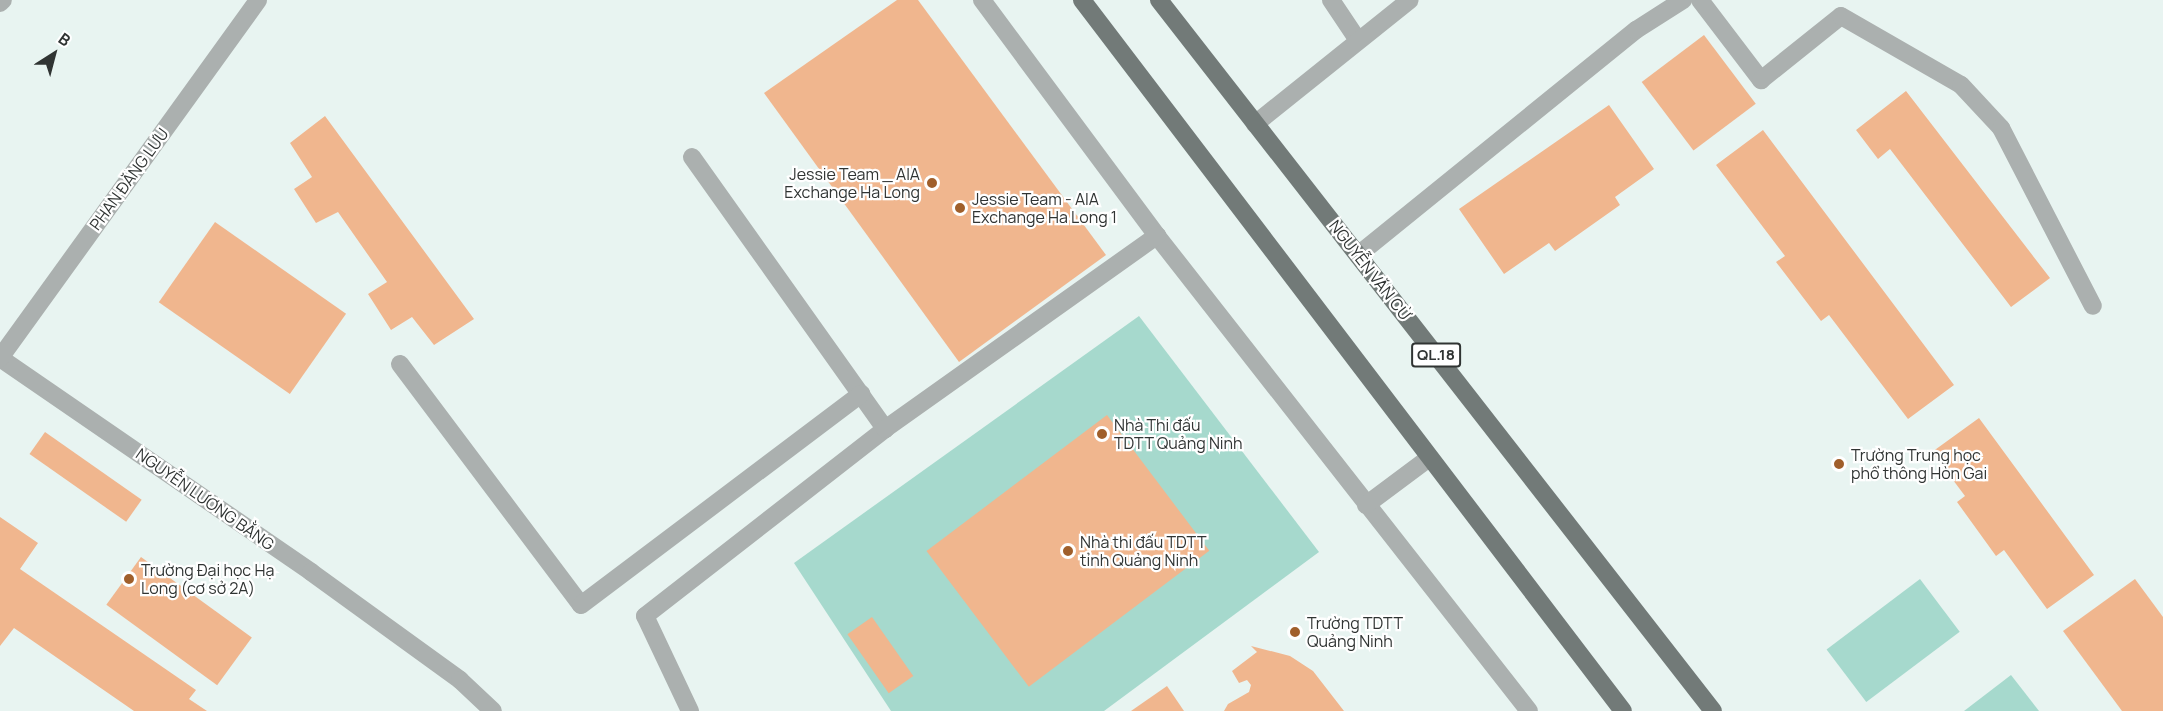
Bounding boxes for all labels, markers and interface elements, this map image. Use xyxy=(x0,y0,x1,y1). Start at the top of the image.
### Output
north arrow xyxy=(24,24,84,84)
text: B xyxy=(54,28,75,51)
street label: PHAN ĐĂNG LƯU xyxy=(86,124,172,234)
place label: Jessie Team _ AIA Exchange Ha Long xyxy=(784,164,920,202)
marker: Jessie Team _ AIA Exchange Ha Long xyxy=(925,176,939,190)
place label: Jessie Team - AIA Exchange Ha Long 1 xyxy=(972,189,1117,227)
marker: Jessie Team - AIA Exchange Ha Long 1 xyxy=(953,201,967,215)
street label: NGUYỄN VĂN CỪ xyxy=(1325,216,1415,324)
road number: QL.18 xyxy=(1410,343,1462,367)
place label: Nhà Thi đấu TDTT Quảng Ninh xyxy=(1114,415,1243,453)
marker: Nhà Thi đấu TDTT Quảng Ninh xyxy=(1095,427,1109,441)
street label: NGUYỄN LƯƠNG BẰNG xyxy=(132,444,278,554)
place label: Trường Trung học phổ thông Hòn Gai xyxy=(1851,445,1987,483)
marker: Trường Trung học phổ thông Hòn Gai xyxy=(1832,457,1846,471)
place label: Nhà thi đấu TDTT tỉnh Quảng Ninh xyxy=(1080,532,1206,570)
marker: Nhà thi đấu TDTT tỉnh Quảng Ninh xyxy=(1061,544,1075,558)
place label: Trường Đại học Hạ Long (cơ sở 2A) xyxy=(141,560,274,598)
marker: Trường Đại học Hạ Long (cơ sở 2A) xyxy=(122,572,136,586)
place label: Trường TDTT Quảng Ninh xyxy=(1307,613,1403,651)
marker: Trường TDTT Quảng Ninh xyxy=(1288,625,1302,639)

